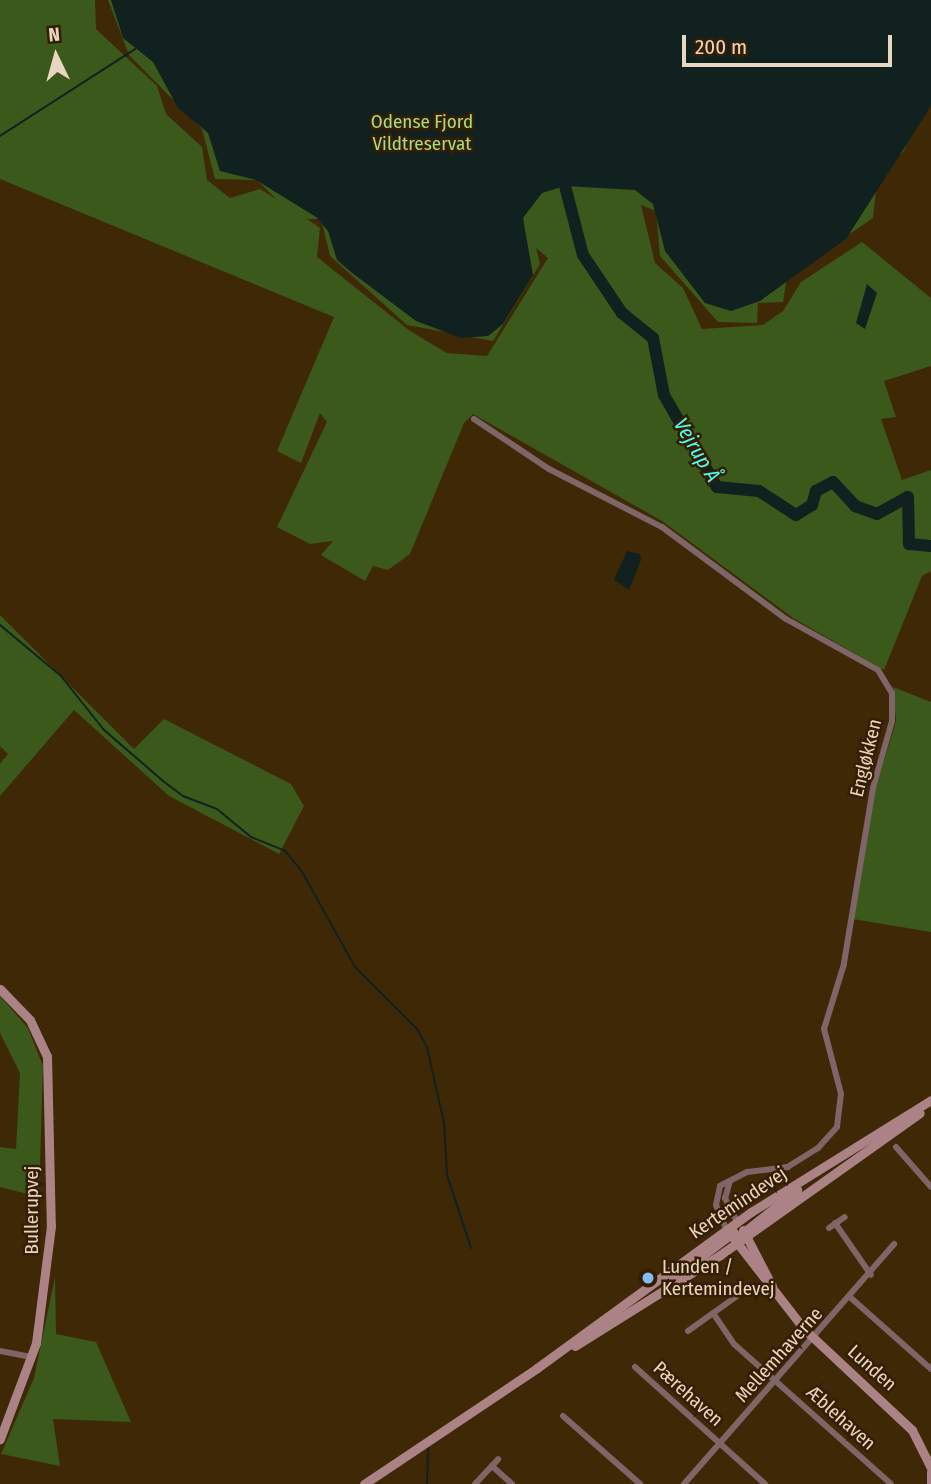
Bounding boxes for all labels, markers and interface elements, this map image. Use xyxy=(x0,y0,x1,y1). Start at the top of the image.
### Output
north arrow xyxy=(21,21,91,91)
scale bar xyxy=(686,21,896,65)
text: N xyxy=(47,23,61,47)
text: 200 m xyxy=(695,34,747,60)
park label: Odense Fjord Vildtreservat xyxy=(371,111,473,155)
water label: Vejrup Å xyxy=(668,413,726,487)
street label: Engløkken xyxy=(845,717,887,799)
street label: Kertemindevej xyxy=(685,1162,791,1244)
street label: Bullerupvej xyxy=(21,1166,43,1254)
place label: Lunden / Kertemindevej xyxy=(662,1256,775,1300)
marker: Lunden / Kertemindevej xyxy=(640,1270,656,1286)
street label: Mellemhaverne xyxy=(730,1303,828,1407)
street label: Lunden xyxy=(843,1340,901,1396)
street label: Pærehaven xyxy=(648,1357,728,1431)
street label: Æblehaven xyxy=(802,1381,880,1455)

